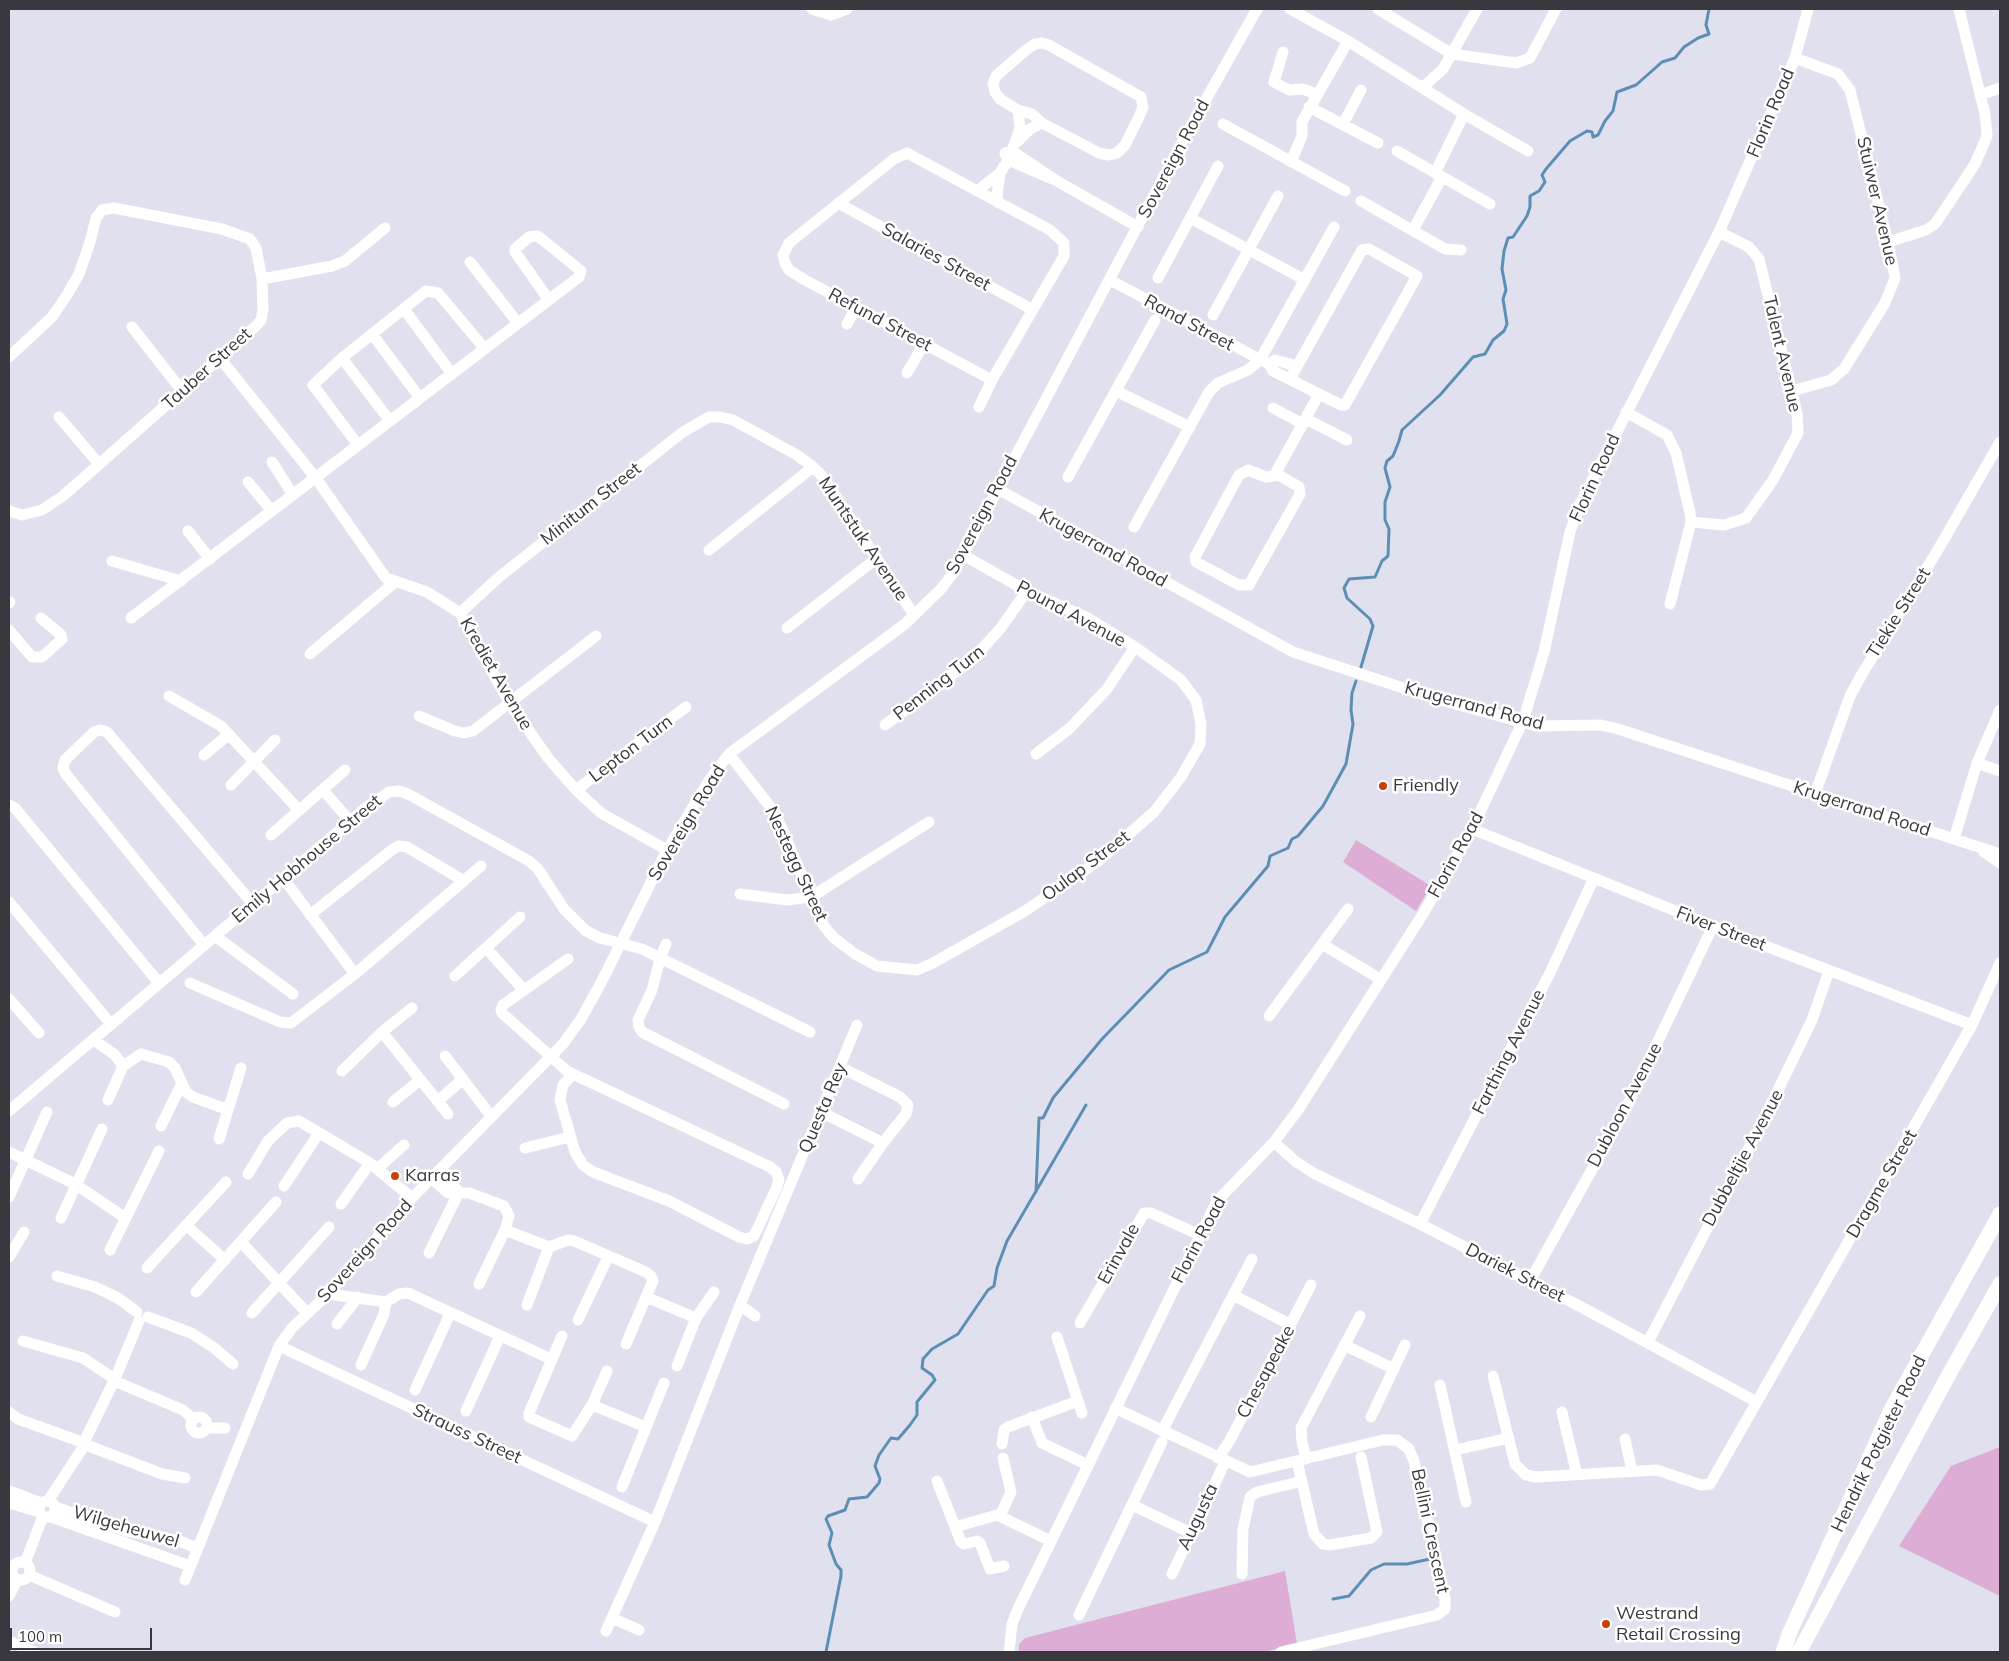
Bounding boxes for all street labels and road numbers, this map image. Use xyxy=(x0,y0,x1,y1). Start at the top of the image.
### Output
street label: Florin Road xyxy=(1743,65,1799,161)
street label: Sovereign Road xyxy=(1134,96,1214,222)
street label: Stuiwer Avenue xyxy=(1852,135,1902,267)
street label: Salaries Street xyxy=(878,218,994,296)
street label: Refund Street xyxy=(824,284,936,356)
street label: Rand Street xyxy=(1140,290,1238,356)
street label: Talent Avenue xyxy=(1758,294,1806,414)
street label: Tauber Street xyxy=(158,323,256,415)
street label: Florin Road xyxy=(1565,430,1625,526)
street label: Sovereign Road xyxy=(942,452,1022,578)
street label: Minitum Street xyxy=(536,458,646,550)
street label: Muntstuk Avenue xyxy=(814,473,912,605)
street label: Krugerrand Road xyxy=(1035,504,1171,592)
street label: Tiekie Street xyxy=(1863,564,1935,662)
street label: Pound Avenue xyxy=(1013,576,1129,652)
street label: Krediet Avenue xyxy=(455,614,537,734)
street label: Penning Turn xyxy=(889,641,989,725)
street label: Krugerrand Road xyxy=(1402,677,1546,735)
street label: Lepton Turn xyxy=(585,711,677,787)
street label: Sovereign Road xyxy=(644,761,730,885)
street label: Krugerrand Road xyxy=(1791,777,1933,841)
street label: Emily Hobhouse Street xyxy=(228,790,386,928)
street label: Nestegg Street xyxy=(760,803,832,925)
street label: Florin Road xyxy=(1424,808,1488,902)
street label: Oulap Street xyxy=(1038,826,1134,906)
street label: Fiver Street xyxy=(1673,902,1769,956)
street label: Farthing Avenue xyxy=(1468,986,1550,1118)
street label: Dubloon Avenue xyxy=(1583,1039,1667,1171)
street label: Questa Rey xyxy=(794,1060,852,1156)
street label: Dubbeltjie Avenue xyxy=(1698,1086,1788,1230)
street label: Dragme Street xyxy=(1842,1126,1922,1242)
street label: Florin Road xyxy=(1167,1193,1231,1287)
street label: Sovereign Road xyxy=(313,1195,417,1307)
street label: Erinvale xyxy=(1094,1220,1144,1288)
street label: Dariek Street xyxy=(1462,1239,1568,1307)
street label: Chesapeake xyxy=(1232,1322,1300,1422)
street label: Hendrik Potgieter Road xyxy=(1827,1352,1931,1536)
street label: Strauss Street xyxy=(409,1399,525,1469)
street label: Bellini Crescent xyxy=(1406,1467,1454,1595)
street label: Augusta xyxy=(1173,1480,1223,1554)
street label: Wilgeheuwel xyxy=(70,1502,182,1552)

